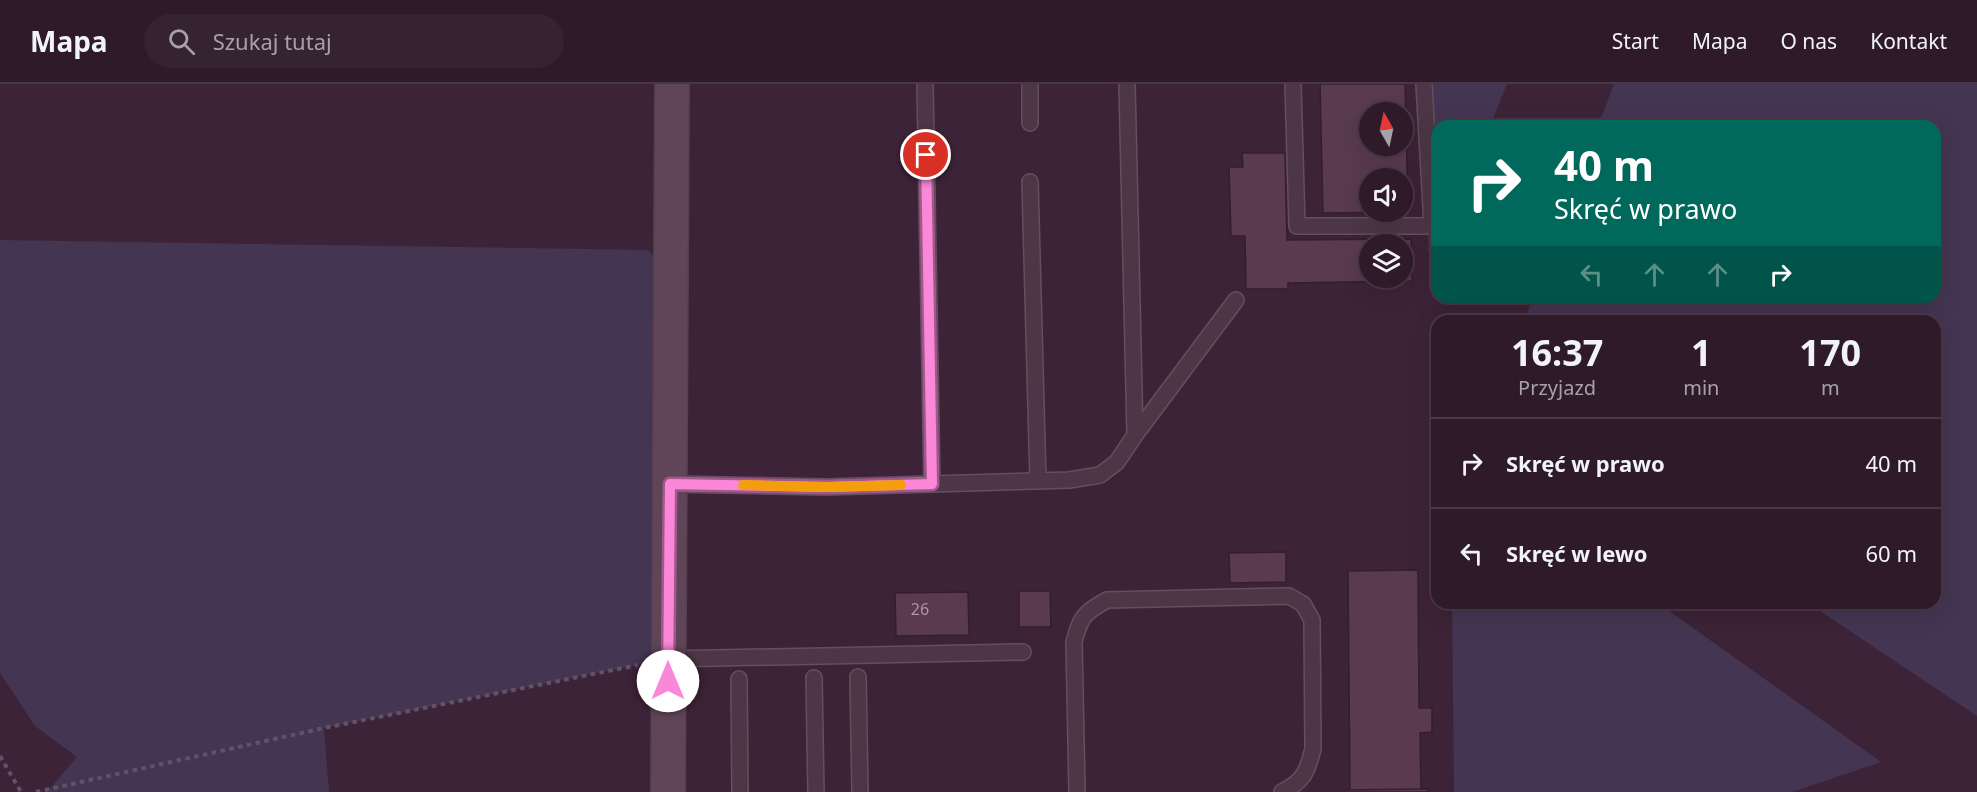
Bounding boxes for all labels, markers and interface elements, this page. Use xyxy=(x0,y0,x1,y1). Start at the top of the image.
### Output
search box xyxy=(144,14,564,68)
text: Mapa xyxy=(30,22,108,60)
icon: search xyxy=(165,25,198,58)
text: Szukaj tutaj xyxy=(213,26,332,56)
text: Start xyxy=(1612,27,1659,55)
text: Mapa xyxy=(1692,27,1747,55)
text: O nas xyxy=(1780,27,1837,55)
text: Kontakt xyxy=(1870,27,1947,55)
north arrow xyxy=(1359,102,1413,156)
map controls xyxy=(1359,102,1413,288)
pin xyxy=(900,129,951,180)
text: 40 m xyxy=(1554,136,1654,193)
icon: arrive xyxy=(909,138,942,171)
icon: right xyxy=(1455,144,1533,222)
button: sound xyxy=(1359,168,1413,222)
text: Skręć w prawo xyxy=(1554,190,1737,227)
button: layers xyxy=(1359,234,1413,288)
icon: left xyxy=(1575,258,1608,291)
icon: ahead xyxy=(1638,258,1671,291)
icon: ahead xyxy=(1701,258,1734,291)
icon: right xyxy=(1764,258,1797,291)
text: 16:37 xyxy=(1511,328,1603,377)
text: 1 xyxy=(1691,328,1712,377)
text: 170 xyxy=(1799,328,1861,377)
text: Przyjazd xyxy=(1518,374,1596,401)
text: min xyxy=(1683,374,1719,401)
text: m xyxy=(1821,374,1840,401)
icon: right xyxy=(1455,447,1488,480)
text: Skręć w prawo xyxy=(1506,448,1665,478)
text: 40 m xyxy=(1866,448,1917,478)
icon: left xyxy=(1455,537,1488,570)
text: Skręć w lewo xyxy=(1506,538,1648,568)
text: 60 m xyxy=(1866,538,1917,568)
house number: 26 xyxy=(911,598,929,620)
position arrow xyxy=(636,649,700,713)

